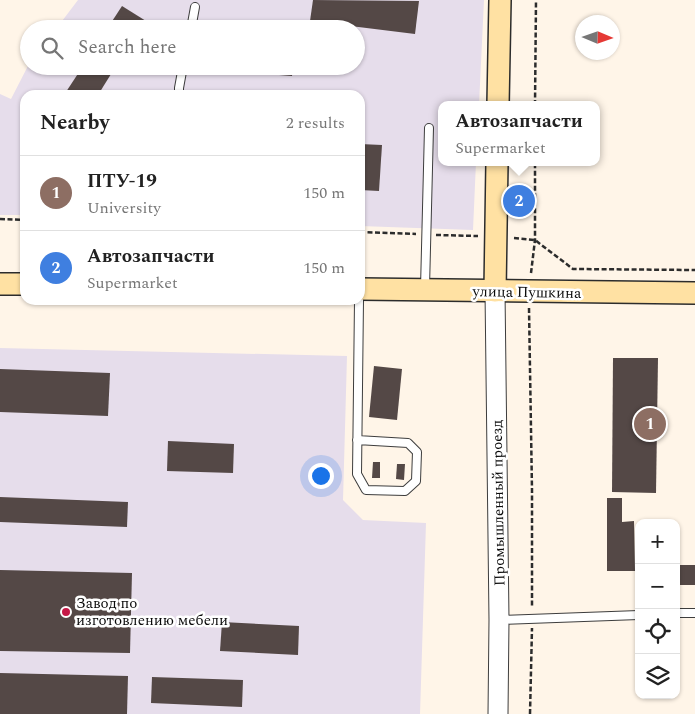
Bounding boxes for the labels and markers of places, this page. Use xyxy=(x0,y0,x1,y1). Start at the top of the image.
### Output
pin: 2 xyxy=(503,182,535,220)
pin: 1 xyxy=(634,405,666,443)
place label: Завод по изготовлению мебели xyxy=(76,592,228,632)
marker: Завод по изготовлению мебели xyxy=(60,606,72,618)

